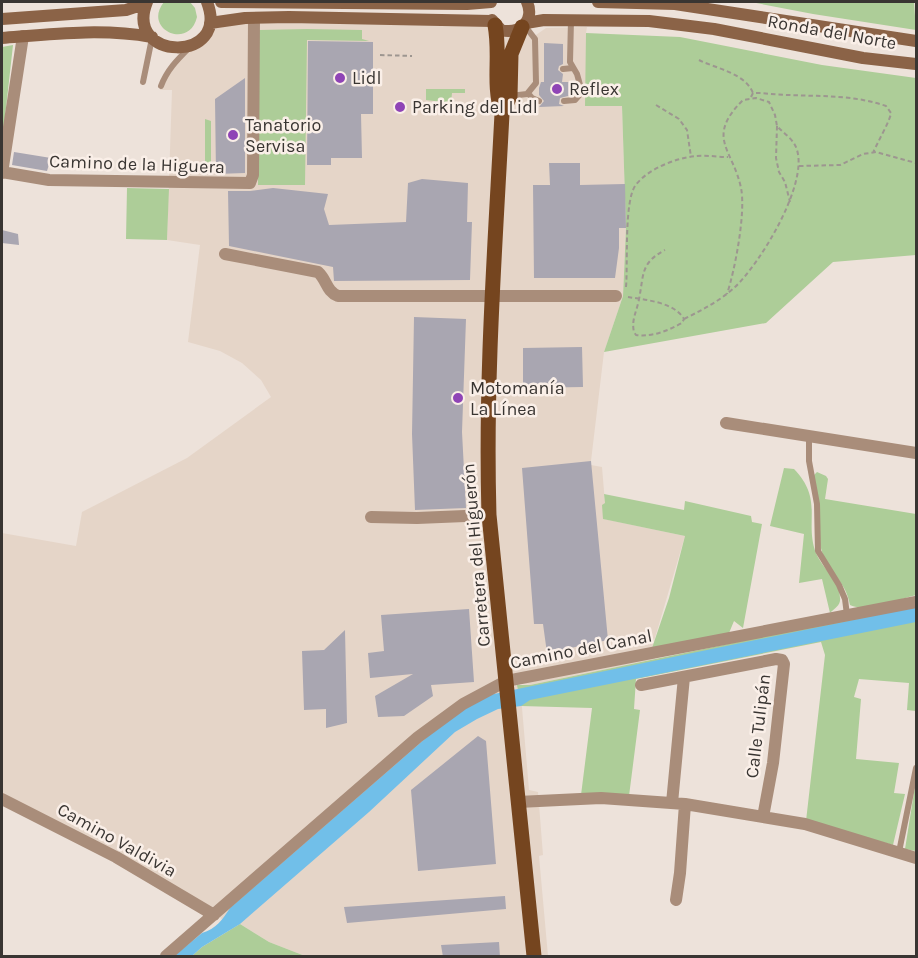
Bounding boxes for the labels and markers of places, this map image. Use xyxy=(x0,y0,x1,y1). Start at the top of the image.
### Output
place label: Lidl xyxy=(352,67,381,89)
marker: Lidl xyxy=(333,71,347,85)
place label: Reflex xyxy=(569,78,619,100)
marker: Reflex xyxy=(550,82,564,96)
place label: Parking del Lidl xyxy=(412,96,538,118)
marker: Parking del Lidl xyxy=(393,100,407,114)
place label: Tanatorio Servisa xyxy=(245,114,321,157)
marker: Tanatorio Servisa xyxy=(226,128,240,142)
place label: Motomanía La Línea xyxy=(470,377,565,420)
marker: Motomanía La Línea xyxy=(451,391,465,405)

